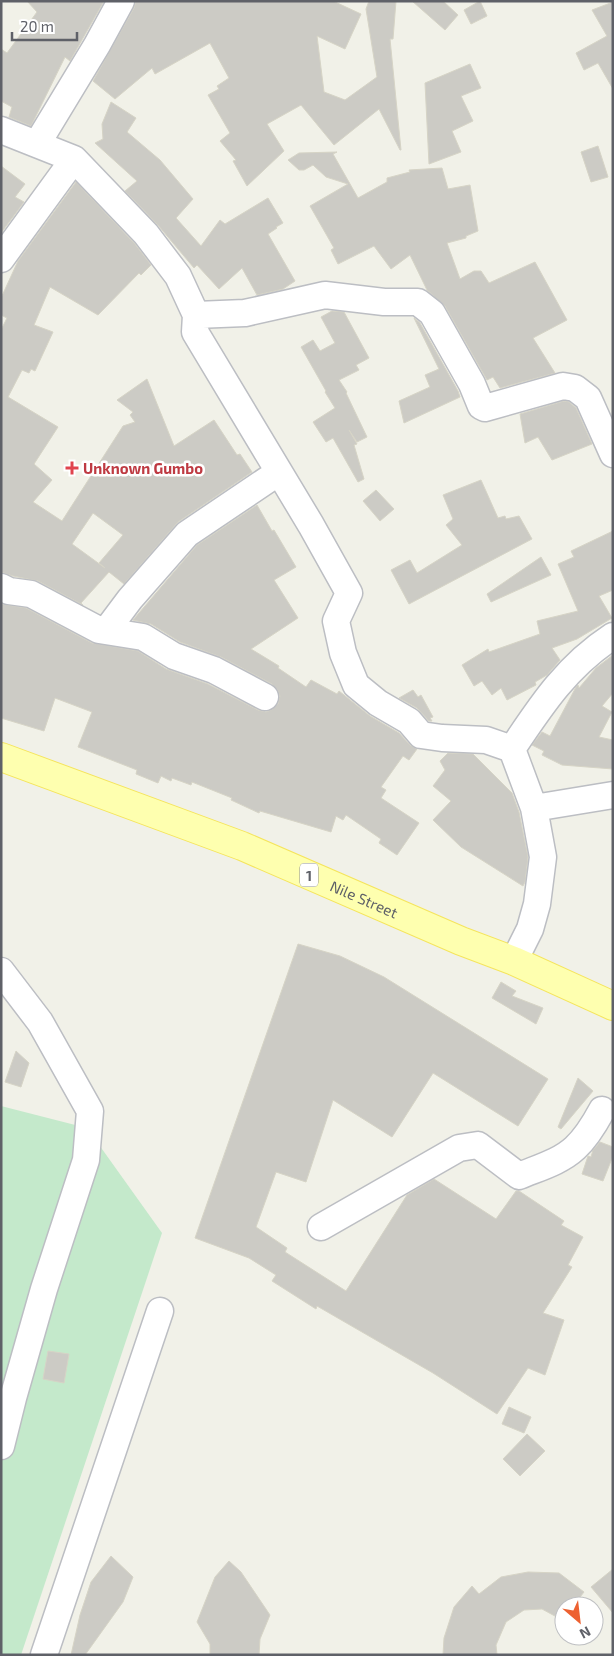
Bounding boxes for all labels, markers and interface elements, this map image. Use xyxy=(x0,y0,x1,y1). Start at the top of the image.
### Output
scale bar xyxy=(12,10,78,42)
text: 20 m xyxy=(20,17,54,35)
place label: Unknown Gumbo xyxy=(83,459,203,477)
marker: Unknown Gumbo xyxy=(65,461,79,475)
road number: 1 xyxy=(300,864,318,886)
street label: Nile Street xyxy=(328,876,401,922)
north arrow xyxy=(554,1596,604,1646)
text: N xyxy=(577,1623,594,1643)

